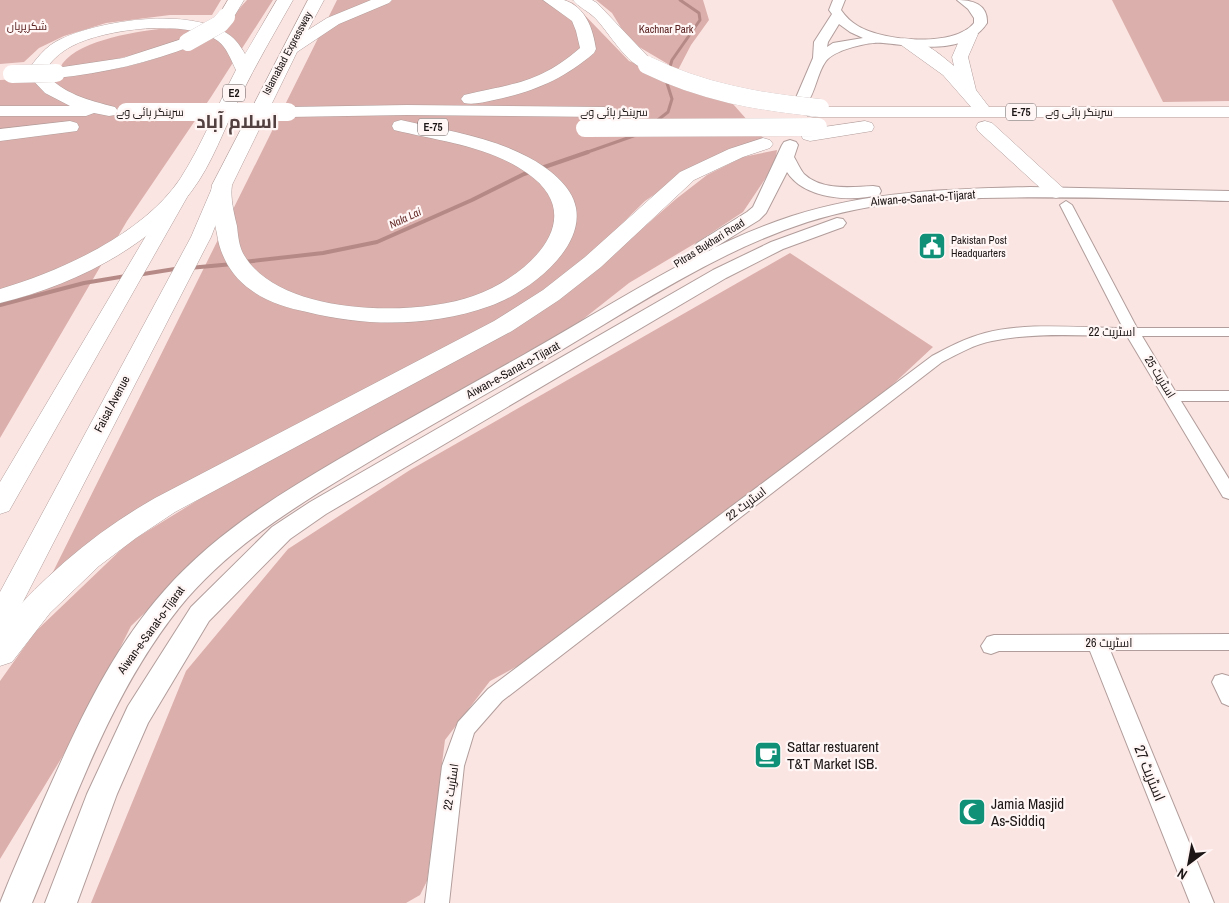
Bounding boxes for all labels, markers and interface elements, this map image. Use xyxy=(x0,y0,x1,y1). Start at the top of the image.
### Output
street label: Islamabad Expressway xyxy=(259,8,315,97)
park label: شکرپریاں xyxy=(7,19,47,33)
park label: Kachnar Park xyxy=(639,22,694,36)
road number: E2 xyxy=(223,85,245,102)
road number: E-75 xyxy=(1006,104,1036,120)
street label: سرینگر ہائی وے xyxy=(116,105,184,120)
street label: سرینگر ہائی وے xyxy=(580,105,648,120)
street label: سرینگر ہائی وے xyxy=(1045,105,1113,120)
district label: اسلام آباد xyxy=(196,108,278,135)
road number: E-75 xyxy=(418,118,448,136)
street label: Aiwan-e-Sanat-o-Tijarat xyxy=(869,186,976,210)
water label: Nala Lai xyxy=(387,204,424,231)
street label: Pitras Bukhari Road xyxy=(671,216,747,270)
public building icon: Pakistan Post Headquarters xyxy=(917,231,947,261)
place label: Pakistan Post Headquarters xyxy=(951,233,1007,260)
street label: اسٹریٹ 22 xyxy=(1089,324,1135,340)
street label: Aiwan-e-Sanat-o-Tijarat xyxy=(462,337,563,403)
street label: اسٹریٹ 25 xyxy=(1141,353,1179,401)
street label: Faisal Avenue xyxy=(90,373,134,435)
street label: اسٹریٹ 22 xyxy=(722,483,770,525)
street label: Aiwan-e-Sanat-o-Tijarat xyxy=(113,583,188,678)
street label: اسٹریٹ 26 xyxy=(1086,635,1132,651)
place label: Sattar restuarent T&T Market ISB. xyxy=(787,736,879,774)
cafe icon: Sattar restuarent T&T Market ISB. xyxy=(753,740,783,770)
street label: اسٹریٹ 27 xyxy=(1129,742,1171,804)
street label: اسٹریٹ 22 xyxy=(439,763,463,811)
place label: Jamia Masjid As-Siddiq xyxy=(990,793,1064,831)
mosque icon: Jamia Masjid As-Siddiq xyxy=(957,797,987,827)
north arrow xyxy=(1164,838,1214,888)
text: N xyxy=(1174,864,1190,884)

